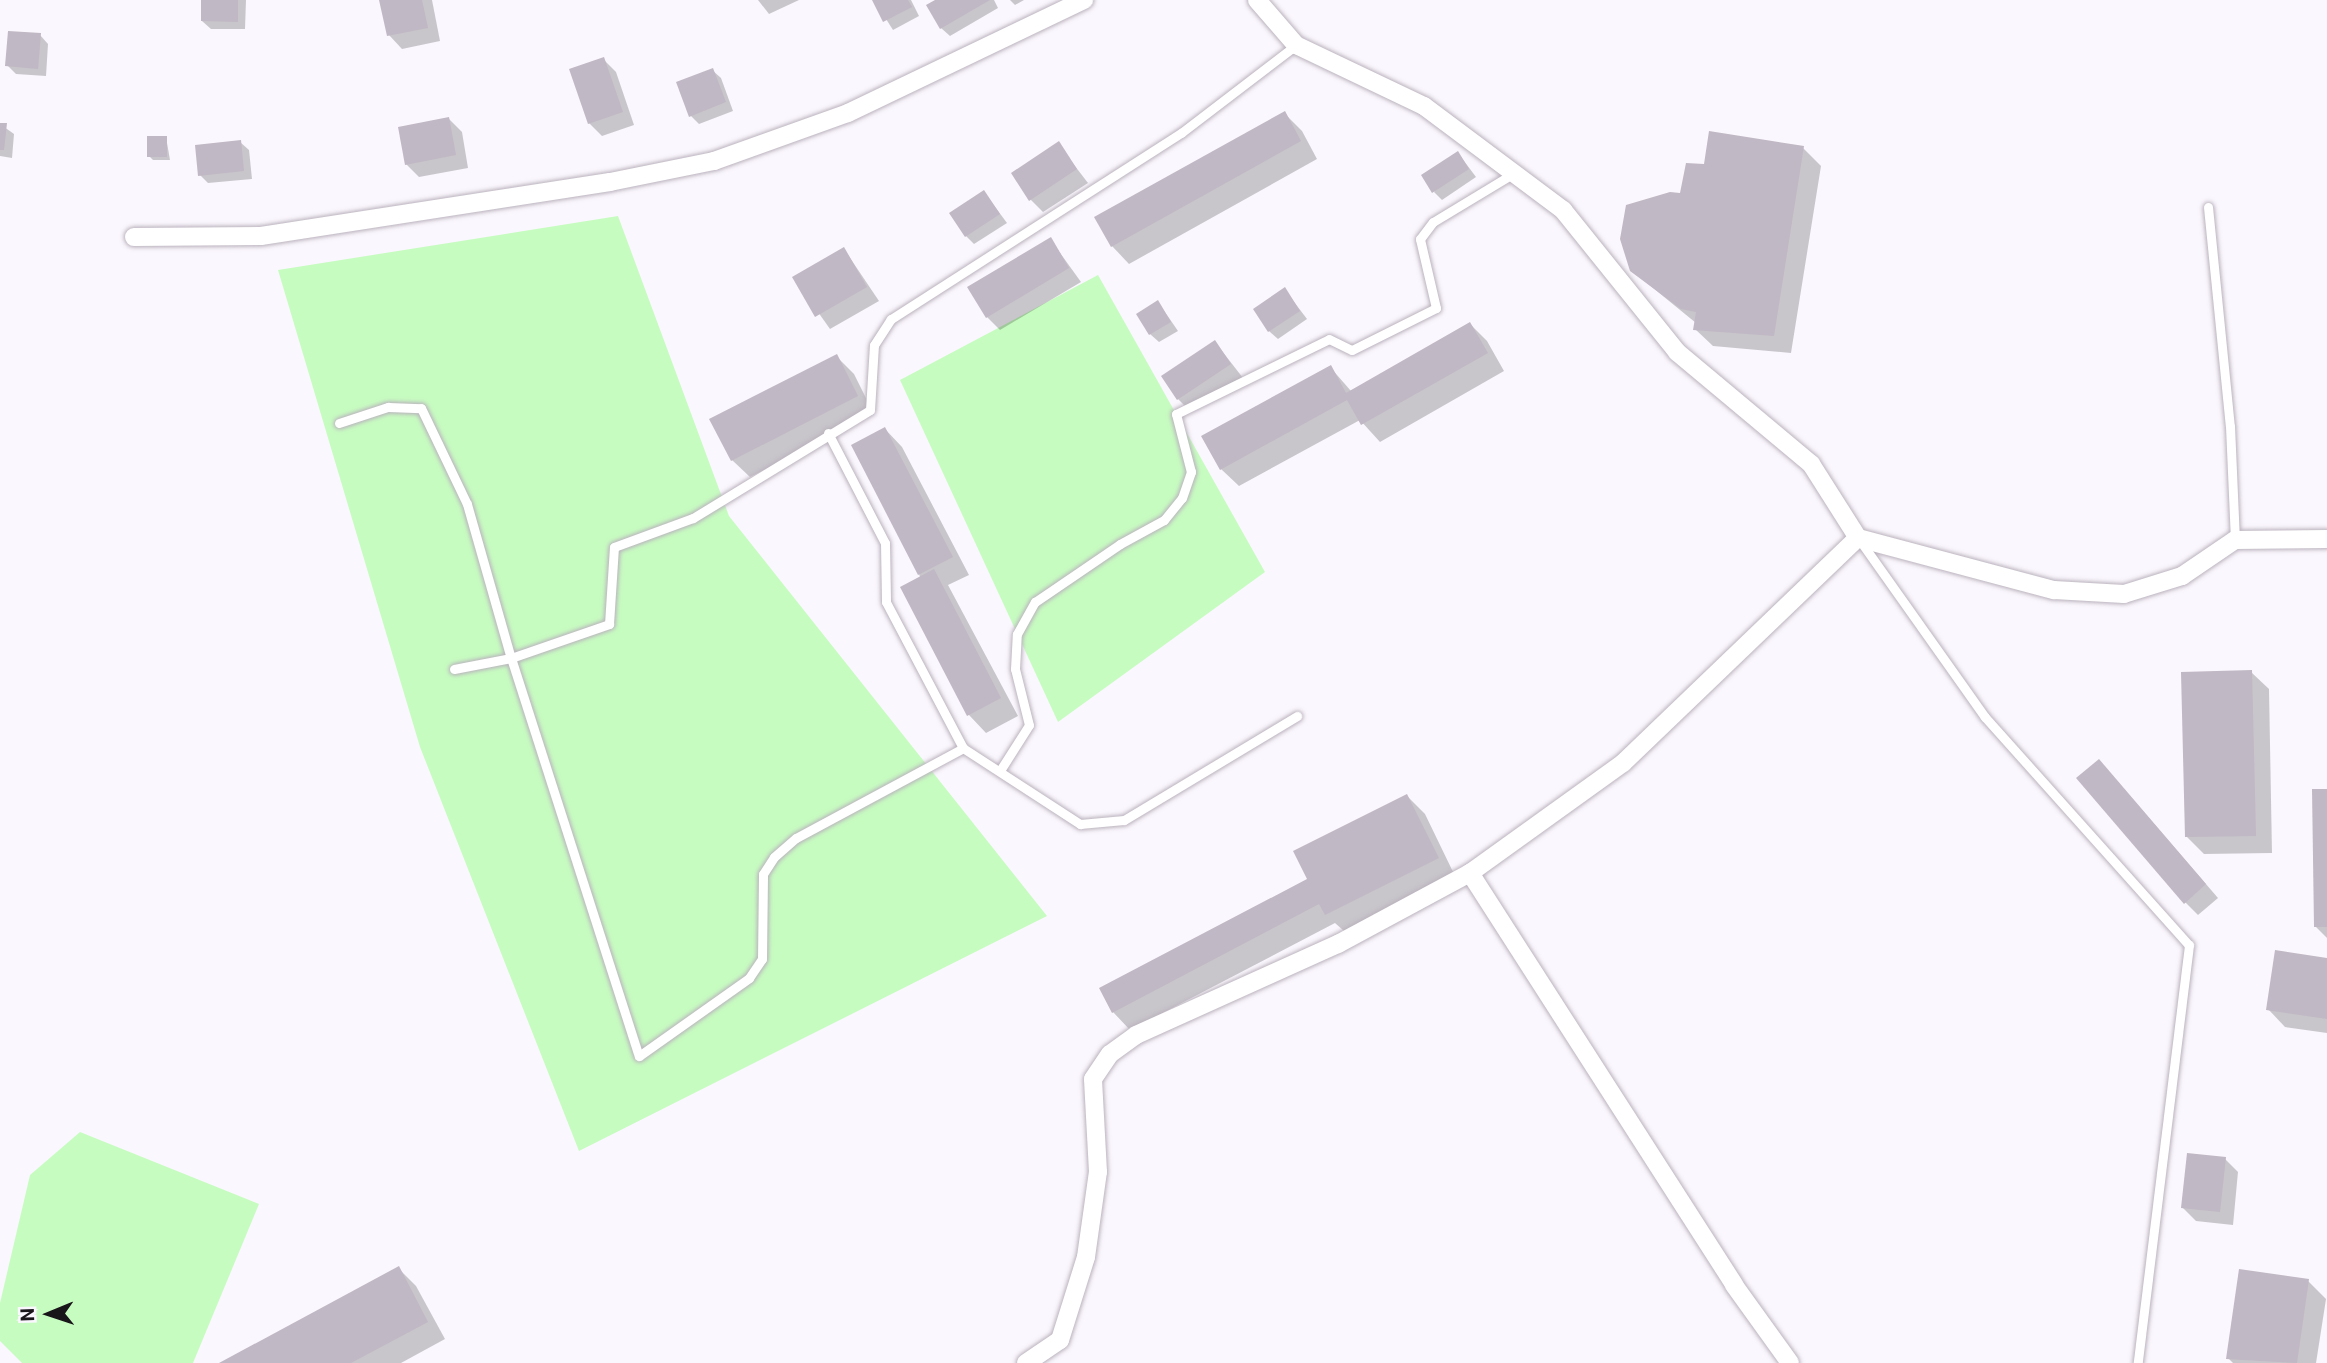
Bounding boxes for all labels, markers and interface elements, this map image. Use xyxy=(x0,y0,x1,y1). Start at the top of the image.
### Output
north arrow xyxy=(14,1279,84,1349)
text: N xyxy=(16,1308,39,1322)

